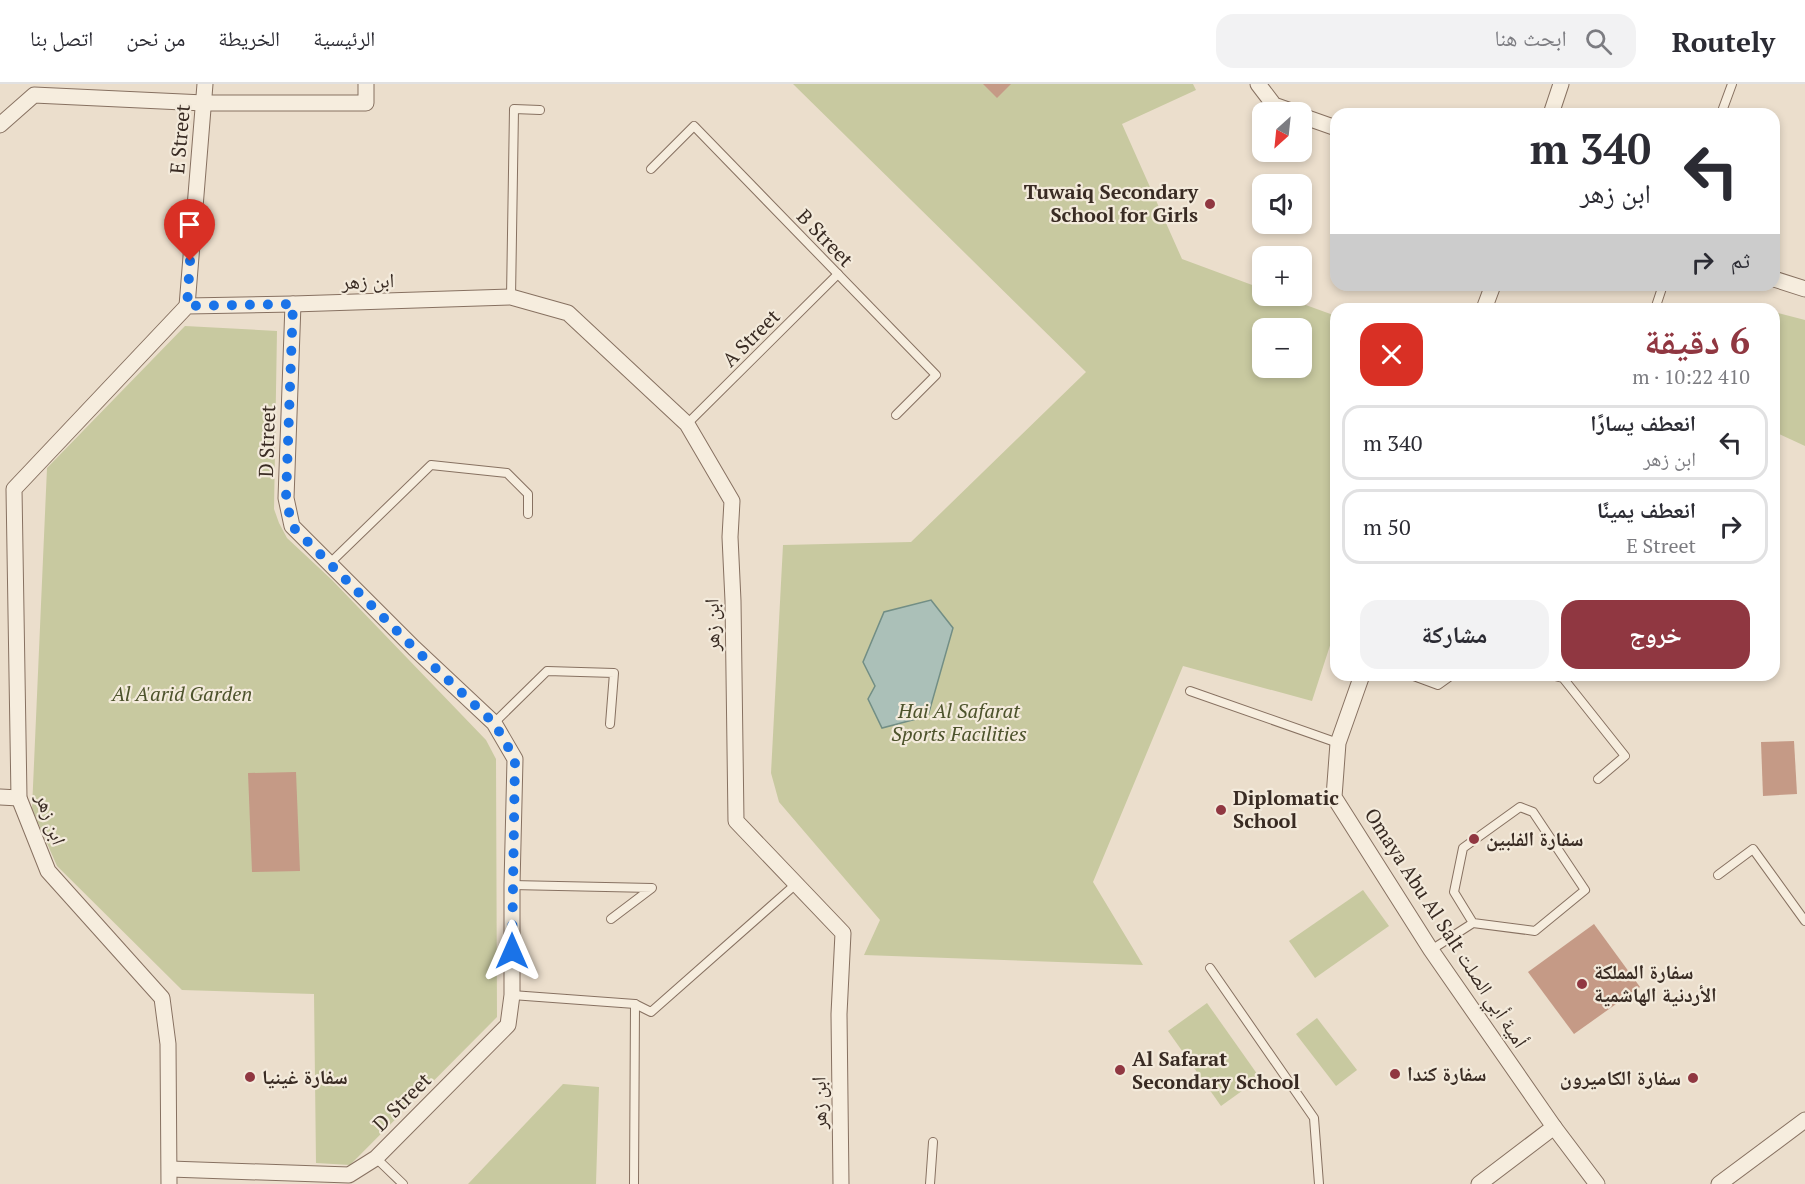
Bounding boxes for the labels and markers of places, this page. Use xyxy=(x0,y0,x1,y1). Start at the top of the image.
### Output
place label: Tuwaiq Secondary School for Girls xyxy=(1024,178,1198,228)
marker: Tuwaiq Secondary School for Girls xyxy=(1203,197,1217,211)
pin xyxy=(164,199,215,261)
place label: Diplomatic School xyxy=(1233,784,1339,834)
marker: Diplomatic School xyxy=(1214,803,1228,817)
place label: سفارة الفلبين xyxy=(1486,825,1584,852)
marker: سفارة الفلبين xyxy=(1467,832,1481,846)
place label: سفارة المملكة الأردنية الهاشمية xyxy=(1594,958,1717,1008)
marker: سفارة المملكة الأردنية الهاشمية xyxy=(1575,977,1589,991)
place label: Al Safarat Secondary School xyxy=(1132,1045,1300,1095)
place label: سفارة كندا xyxy=(1407,1060,1487,1087)
place label: سفارة غينيا xyxy=(262,1063,348,1090)
marker: Al Safarat Secondary School xyxy=(1113,1063,1127,1077)
place label: سفارة الكاميرون xyxy=(1560,1064,1681,1091)
marker: سفارة كندا xyxy=(1388,1067,1402,1081)
marker: سفارة غينيا xyxy=(243,1070,257,1084)
marker: سفارة الكاميرون xyxy=(1686,1071,1700,1085)

